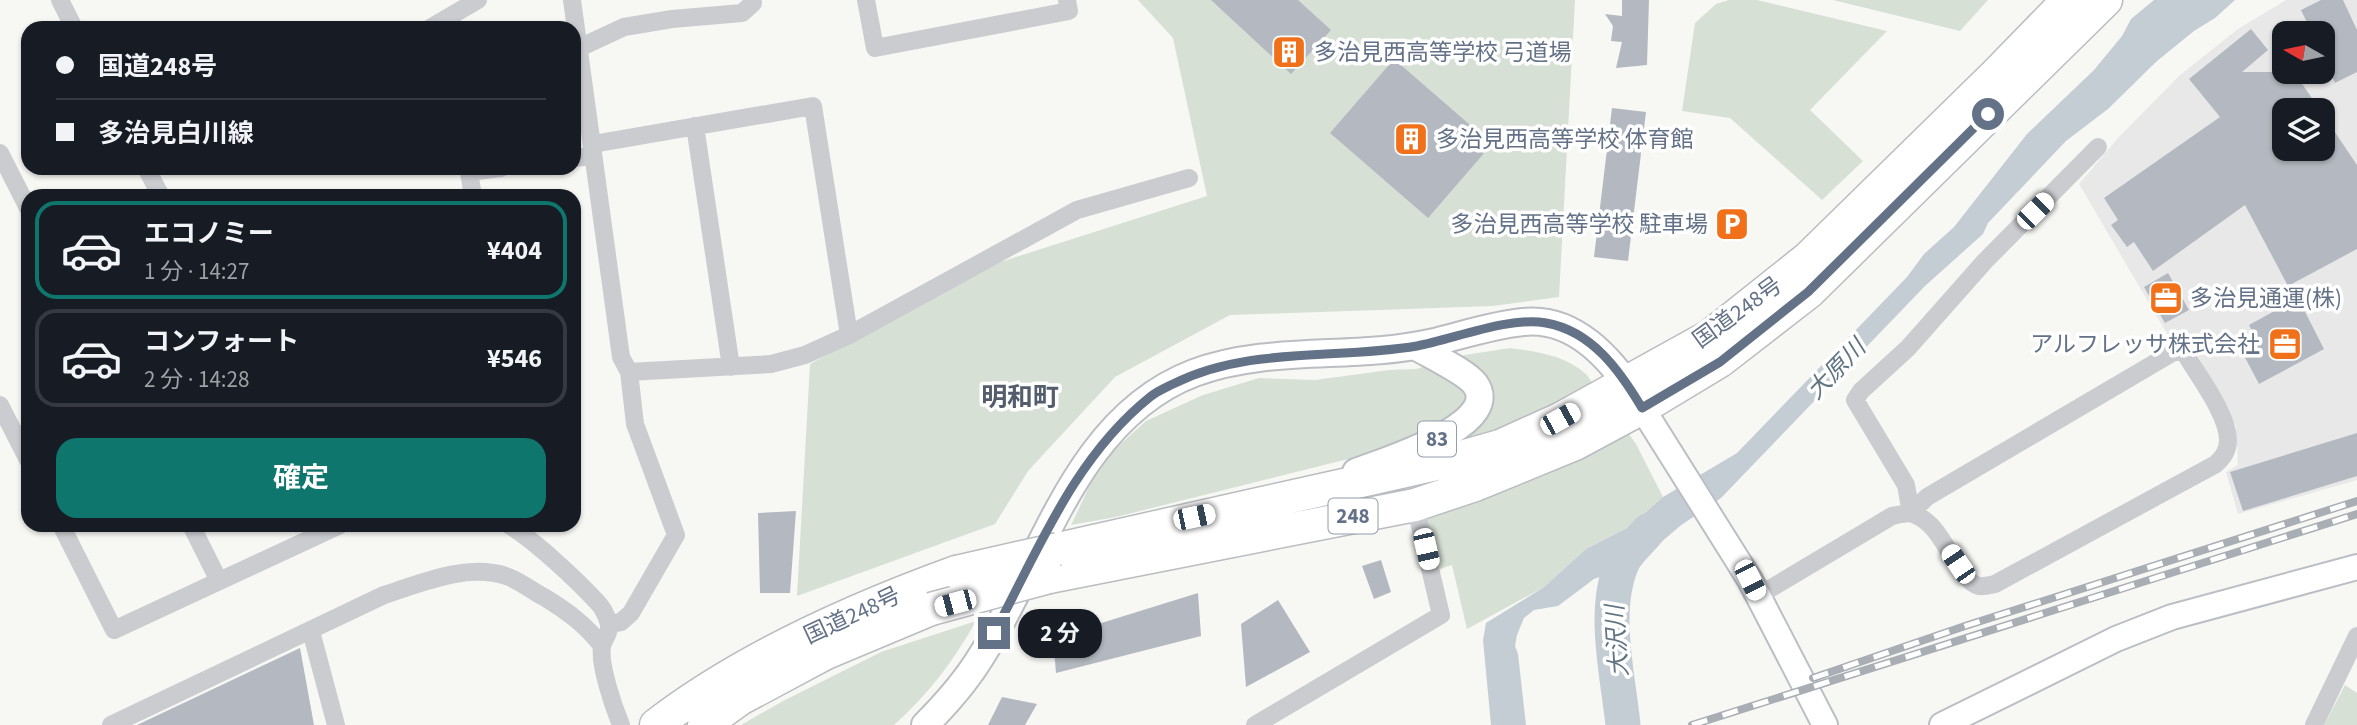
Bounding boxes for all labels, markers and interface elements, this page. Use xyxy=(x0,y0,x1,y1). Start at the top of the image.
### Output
north arrow xyxy=(2272,21,2334,84)
map controls xyxy=(2272,21,2335,161)
building icon: 多治見西高等学校 弓道場 xyxy=(1270,33,1308,71)
place label: 多治見西高等学校 弓道場 xyxy=(1314,36,1572,69)
text: 国道248号 xyxy=(98,48,217,85)
route start xyxy=(1972,98,2004,130)
button: layers xyxy=(2272,98,2335,161)
text: 多治見白川線 xyxy=(98,115,254,152)
building icon: 多治見西高等学校 体育館 xyxy=(1392,120,1430,158)
place label: 多治見西高等学校 体育館 xyxy=(1436,123,1694,156)
car xyxy=(2013,189,2058,233)
parking icon: 多治見西高等学校 駐車場 xyxy=(1713,205,1751,243)
place label: 多治見西高等学校 駐車場 xyxy=(1450,208,1708,241)
text: エコノミー xyxy=(144,215,274,252)
icon: car xyxy=(60,219,123,282)
text: ¥404 xyxy=(487,232,542,269)
text: 1 分 · 14:27 xyxy=(144,255,249,288)
street label: 国道248号 xyxy=(1686,269,1789,356)
office icon: 多治見通運(株) xyxy=(2147,279,2185,317)
place label: 多治見通運(株) xyxy=(2190,282,2342,315)
text: コンフォート xyxy=(144,323,299,360)
office icon: アルフレッサ株式会社 xyxy=(2266,325,2304,363)
icon: car xyxy=(60,327,123,390)
place label: アルフレッサ株式会社 xyxy=(2030,328,2260,361)
water label: 大原川 xyxy=(1799,329,1876,407)
text: ¥546 xyxy=(487,340,542,377)
text: 2 分 · 14:28 xyxy=(144,363,249,396)
district label: 明和町 xyxy=(981,379,1059,416)
car xyxy=(1537,400,1584,438)
road number: 83 xyxy=(1418,422,1456,457)
button: 確定 xyxy=(56,438,546,518)
road number: 248 xyxy=(1328,498,1378,534)
car xyxy=(1172,502,1217,532)
car xyxy=(1412,526,1441,572)
car xyxy=(1938,541,1979,587)
car xyxy=(1732,557,1769,603)
street label: 国道248号 xyxy=(798,579,906,652)
car xyxy=(932,587,979,619)
water label: 大沢川 xyxy=(1597,601,1637,678)
callout: 2 分 xyxy=(1018,608,1102,658)
route end xyxy=(978,617,1010,649)
text: 2 分 xyxy=(1040,617,1080,650)

